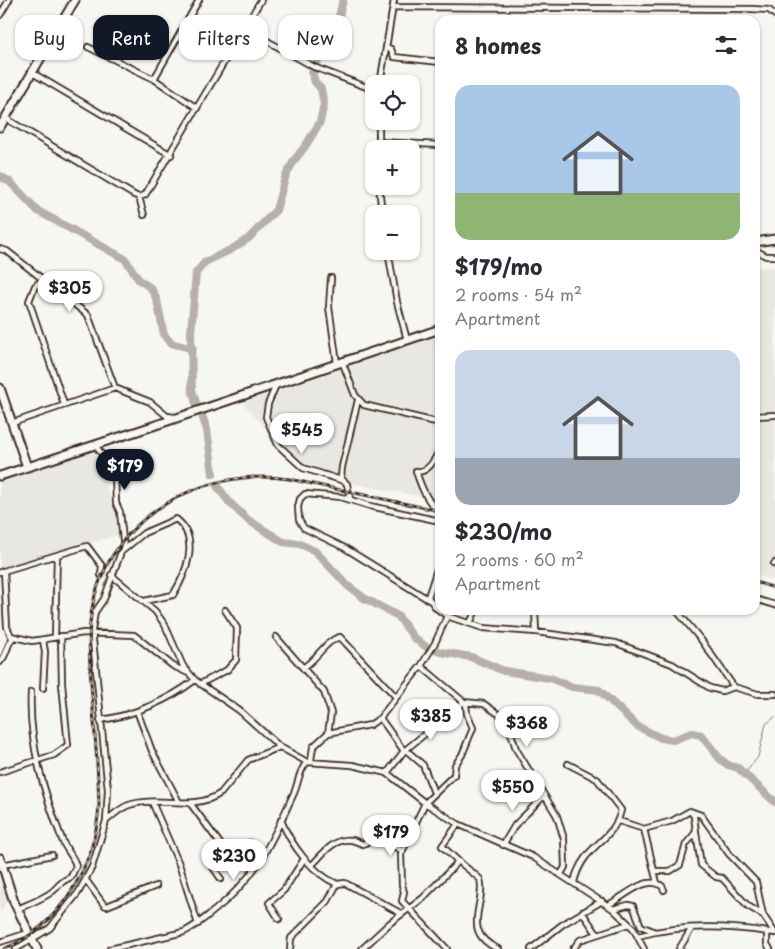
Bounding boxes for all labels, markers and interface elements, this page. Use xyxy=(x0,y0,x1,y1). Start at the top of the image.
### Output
chip: Buy xyxy=(15,15,83,60)
chip: Rent xyxy=(93,15,169,60)
chip: Filters xyxy=(179,15,268,60)
chip: New xyxy=(278,15,352,60)
text: 8 homes xyxy=(455,29,541,61)
icon: filters xyxy=(712,31,740,59)
map controls xyxy=(365,75,420,260)
button: locate xyxy=(365,75,420,130)
icon: home xyxy=(553,118,643,208)
button: + xyxy=(365,140,420,195)
button: − xyxy=(365,205,420,260)
text: $179/mo xyxy=(455,250,542,282)
pin: $305 xyxy=(40,270,100,313)
text: $305 xyxy=(49,275,91,299)
text: 2 rooms · 54 m² xyxy=(455,282,582,306)
text: Apartment xyxy=(455,306,540,330)
icon: home xyxy=(553,383,643,473)
pin: $545 xyxy=(272,412,332,455)
text: $545 xyxy=(281,417,323,441)
pin: $179 xyxy=(95,448,155,491)
text: $179 xyxy=(107,453,143,477)
text: $230/mo xyxy=(455,515,552,547)
text: 2 rooms · 60 m² xyxy=(455,547,584,571)
text: Apartment xyxy=(455,571,540,595)
pin: $385 xyxy=(401,698,461,741)
text: $385 xyxy=(411,703,451,727)
pin: $368 xyxy=(497,706,557,748)
text: $368 xyxy=(506,710,548,734)
pin: $550 xyxy=(483,770,543,812)
text: $550 xyxy=(492,774,534,798)
pin: $179 xyxy=(361,814,421,857)
text: $179 xyxy=(373,819,409,843)
pin: $230 xyxy=(204,838,264,881)
text: $230 xyxy=(212,843,256,867)

